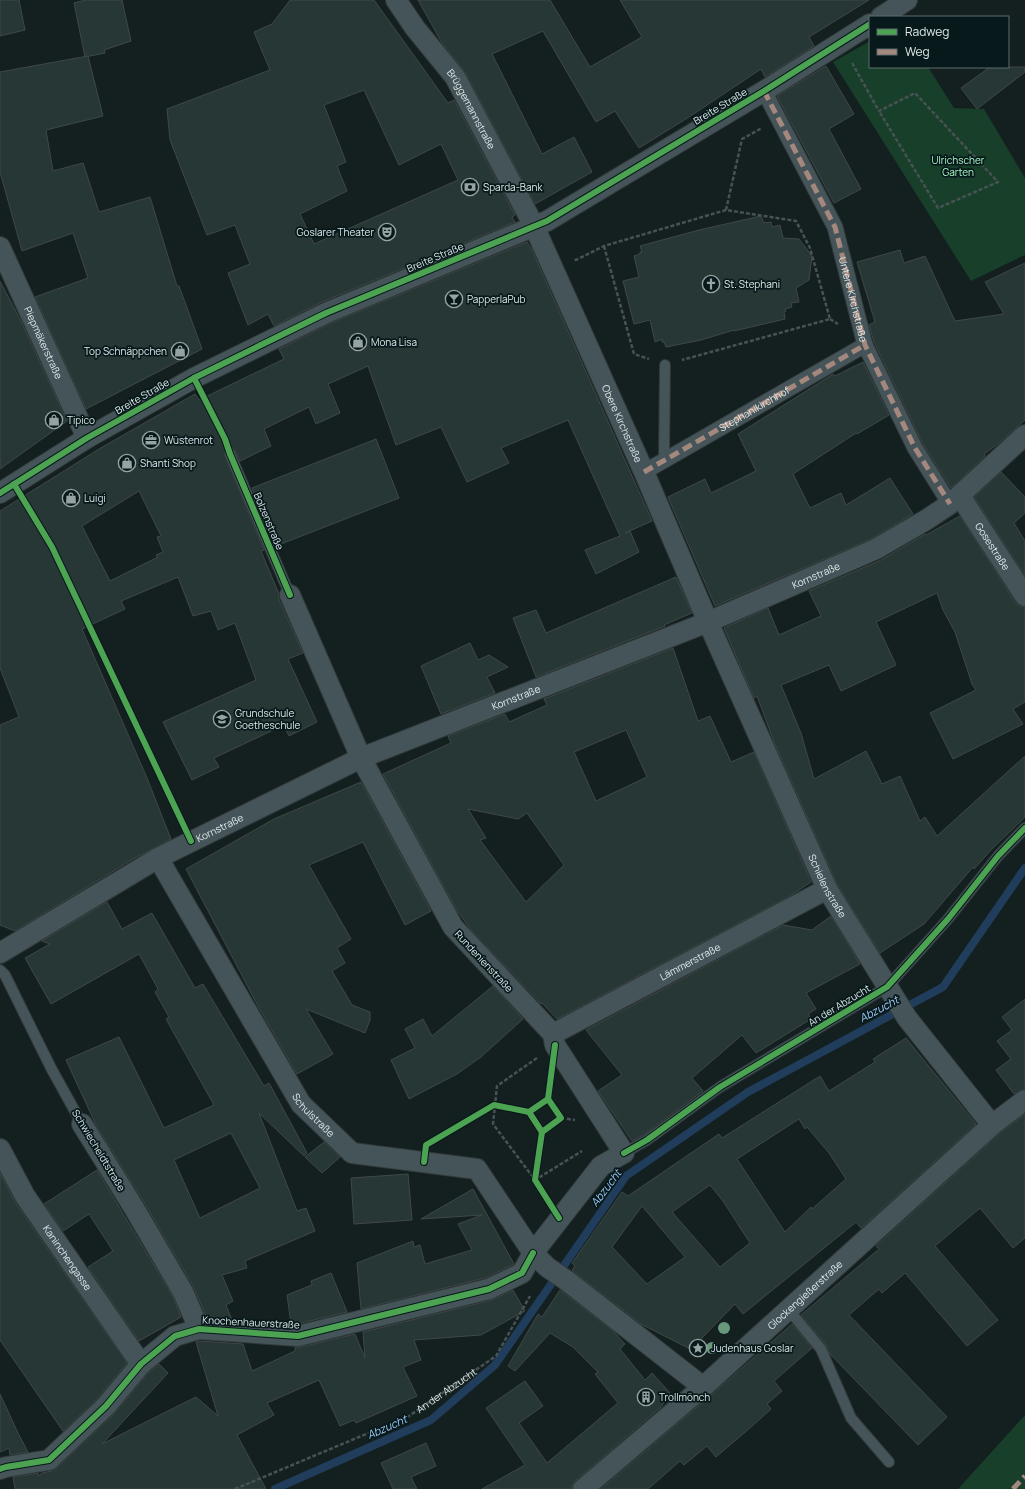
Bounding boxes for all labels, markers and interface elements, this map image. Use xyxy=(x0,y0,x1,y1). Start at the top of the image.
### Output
legend xyxy=(869,16,1009,68)
text: Radweg xyxy=(905,23,949,40)
text: Weg xyxy=(905,43,930,60)
street label: Brüggemannstraße xyxy=(444,66,499,152)
street label: Breite Straße xyxy=(690,84,750,128)
park label: Ulrichscher Garten xyxy=(932,153,985,179)
bank icon: Sparda-Bank xyxy=(460,177,480,197)
place label: Sparda-Bank xyxy=(483,180,543,194)
theatre icon: Goslarer Theater xyxy=(377,222,397,242)
place label: Goslarer Theater xyxy=(297,225,374,239)
street label: Breite Straße xyxy=(404,239,466,275)
street label: Untere Kirchstraße xyxy=(836,255,871,344)
church icon: St. Stephani xyxy=(701,274,721,294)
place label: St. Stephani xyxy=(724,277,780,291)
bar icon: PapperlaPub xyxy=(444,289,464,309)
place label: PapperlaPub xyxy=(467,292,526,306)
street label: Piepmäkerstraße xyxy=(21,304,66,381)
shop icon: Mona Lisa xyxy=(348,332,368,352)
place label: Mona Lisa xyxy=(371,335,417,349)
shop icon: Top Schnäppchen xyxy=(170,341,190,361)
place label: Top Schnäppchen xyxy=(84,344,167,358)
street label: Breite Straße xyxy=(112,375,172,417)
street label: Obere Kirchstraße xyxy=(599,382,646,465)
street label: Stephanikirchhof xyxy=(716,383,792,435)
shop icon: Tipico xyxy=(44,410,64,430)
place label: Tipico xyxy=(67,413,95,427)
office icon: Wüstenrot xyxy=(141,430,161,450)
place label: Wüstenrot xyxy=(164,433,213,447)
shop icon: Shanti Shop xyxy=(117,453,137,473)
place label: Shanti Shop xyxy=(140,456,196,470)
shop icon: Luigi xyxy=(61,488,81,508)
street label: Bolzenstraße xyxy=(251,490,287,552)
place label: Luigi xyxy=(84,491,106,505)
street label: Gosestraße xyxy=(972,520,1013,573)
street label: Kornstraße xyxy=(790,558,842,592)
street label: Kornstraße xyxy=(490,681,542,713)
place label: Grundschule Goetheschule xyxy=(235,706,301,732)
school or university icon: Grundschule Goetheschule xyxy=(212,709,232,729)
street label: Kornstraße xyxy=(194,810,246,845)
street label: Schielenstraße xyxy=(805,852,850,920)
street label: Rundenienstraße xyxy=(452,927,516,995)
street label: Lämmerstraße xyxy=(657,940,723,983)
street label: An der Abzucht xyxy=(805,981,873,1029)
water label: Abzucht xyxy=(856,991,903,1025)
street label: Schulstraße xyxy=(289,1090,338,1140)
street label: Schwiecheldtstraße xyxy=(69,1106,129,1194)
water label: Abzucht xyxy=(587,1165,625,1209)
street label: Kaninchengasse xyxy=(40,1222,95,1293)
street label: Glockengießerstraße xyxy=(764,1257,846,1332)
street label: Knochenhauerstraße xyxy=(202,1312,300,1332)
place icon: Judenhaus Goslar xyxy=(688,1338,708,1358)
place label: Judenhaus Goslar xyxy=(711,1341,794,1355)
street label: An der Abzucht xyxy=(413,1364,479,1416)
building icon: Trollmönch xyxy=(636,1387,656,1407)
place label: Trollmönch xyxy=(659,1390,710,1404)
water label: Abzucht xyxy=(364,1410,411,1442)

